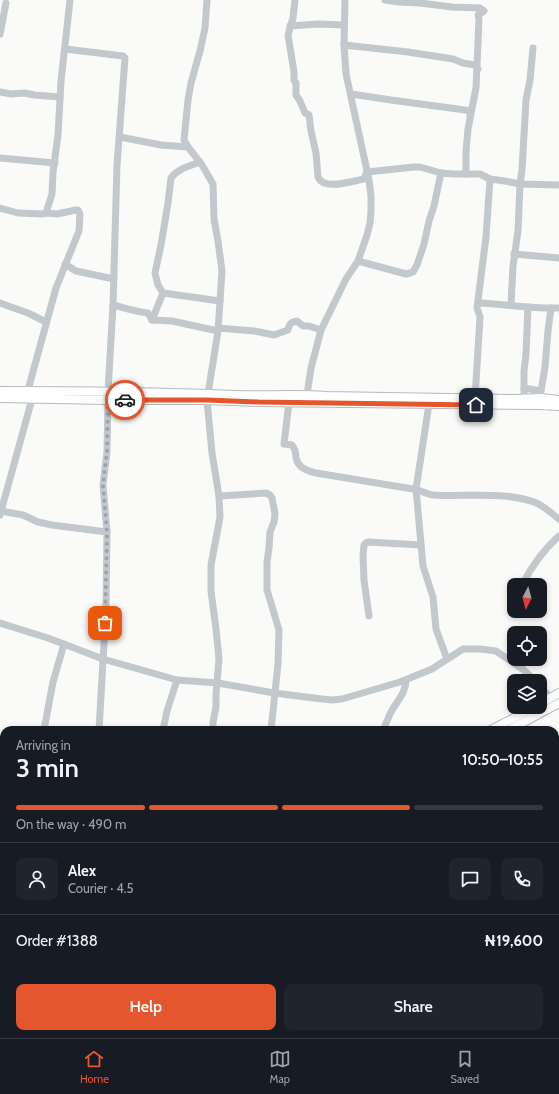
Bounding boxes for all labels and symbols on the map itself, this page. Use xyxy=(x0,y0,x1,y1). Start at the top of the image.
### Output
courier xyxy=(105,380,145,420)
pin xyxy=(459,388,493,422)
north arrow xyxy=(507,578,547,618)
pin xyxy=(88,606,122,640)

